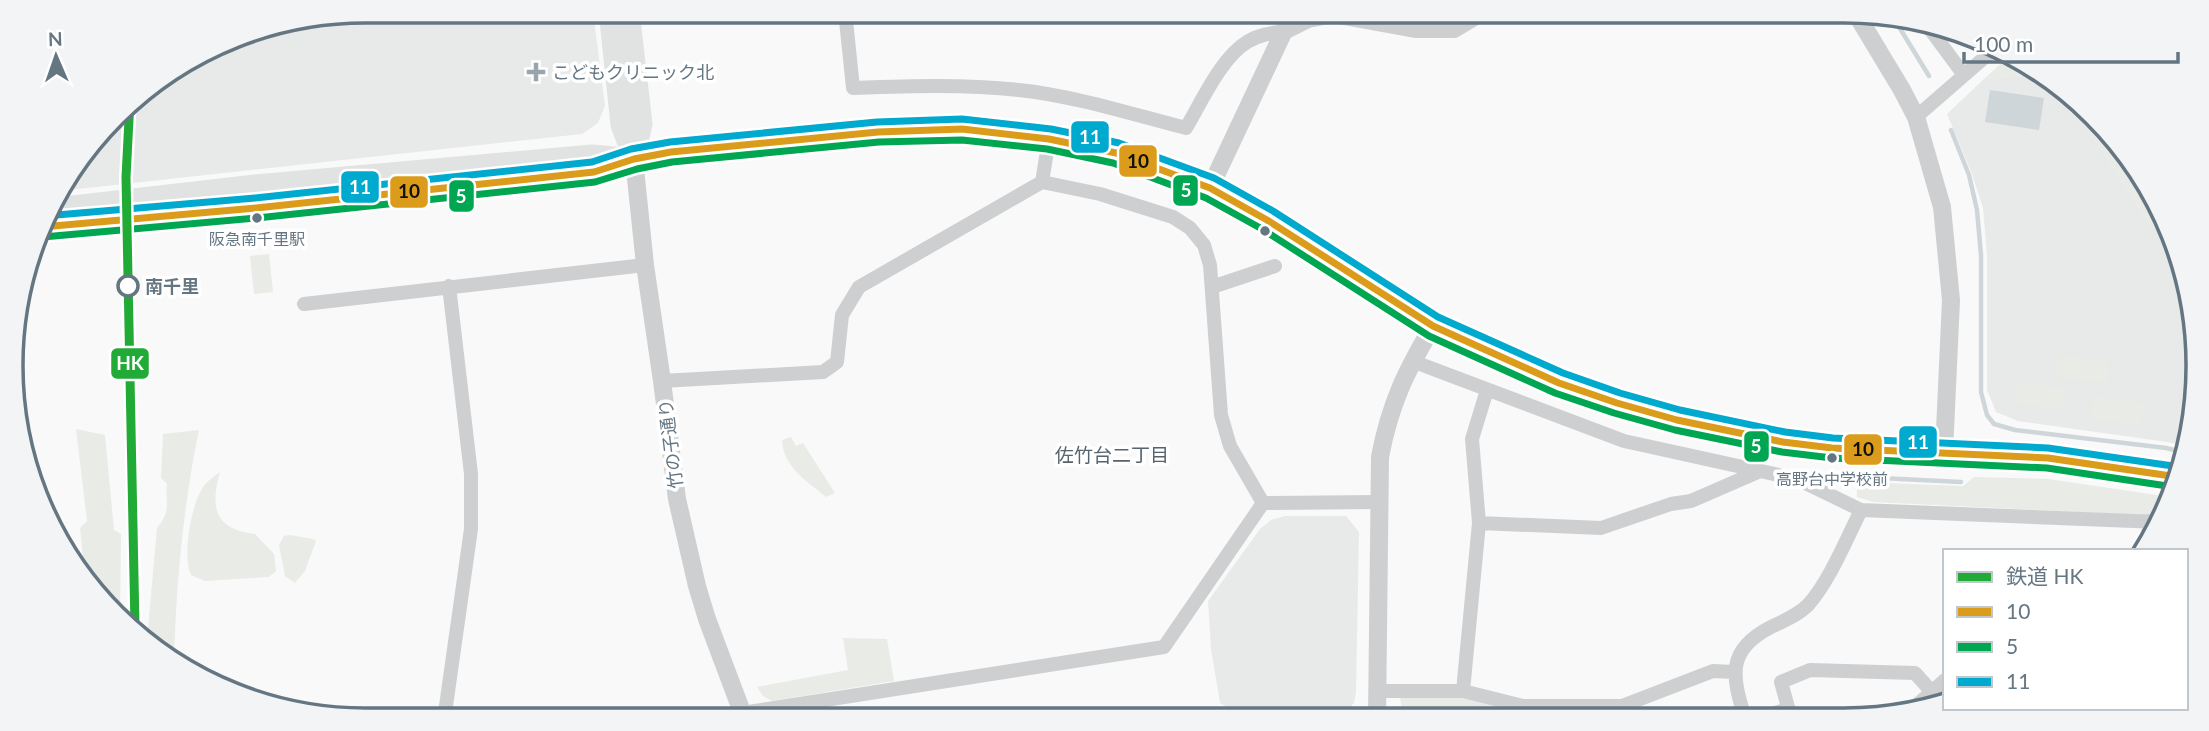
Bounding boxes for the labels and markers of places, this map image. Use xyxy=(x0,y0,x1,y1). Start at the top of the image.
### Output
place label: こどもクリニック北 xyxy=(552,61,714,83)
marker: こどもクリニック北 xyxy=(526,62,546,82)
marker: 阪急南千里駅 xyxy=(250,211,264,225)
unlabelled marker xyxy=(1258,224,1272,238)
place label: 阪急南千里駅 xyxy=(209,229,305,248)
marker: 南千里 xyxy=(117,275,139,297)
place label: 南千里 xyxy=(145,275,199,297)
marker: 高野台中学校前 xyxy=(1825,451,1839,465)
place label: 高野台中学校前 xyxy=(1776,469,1888,488)

